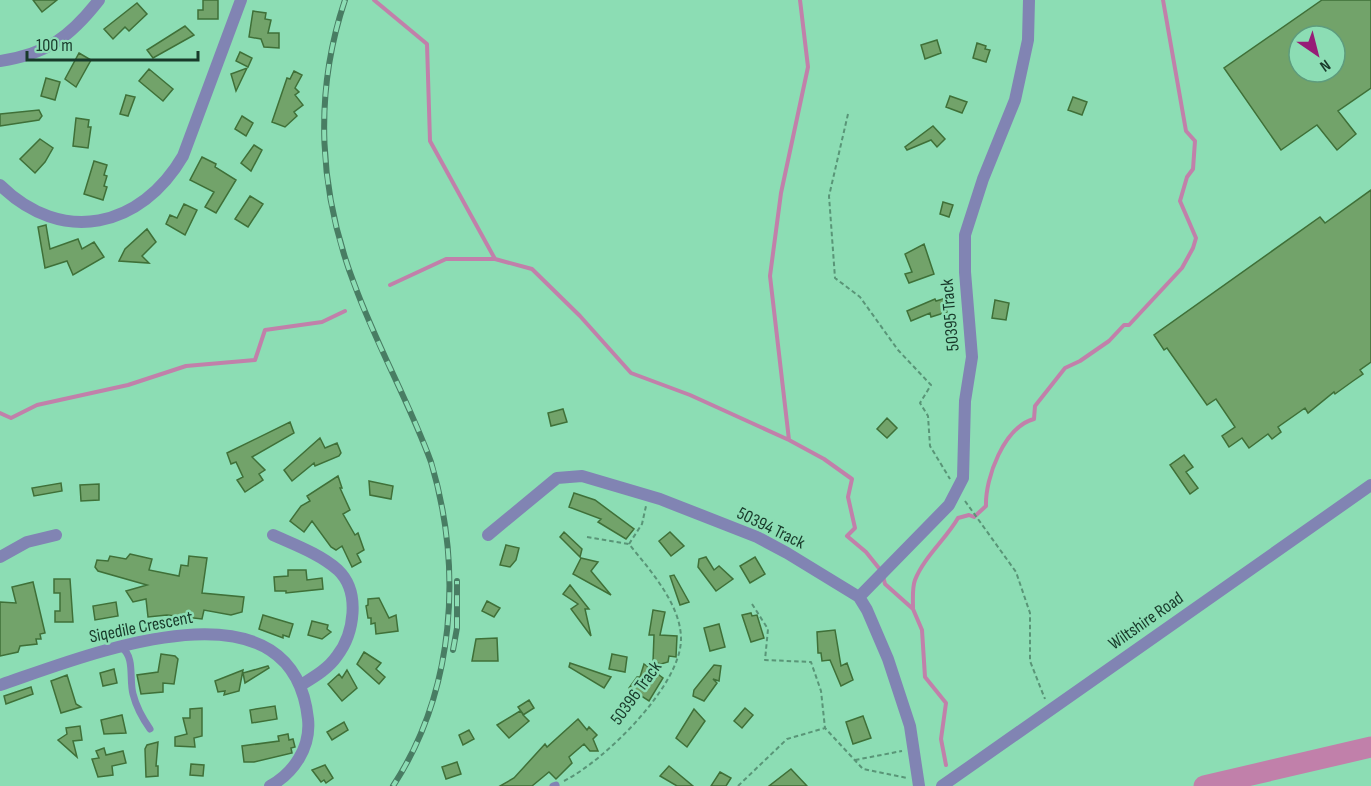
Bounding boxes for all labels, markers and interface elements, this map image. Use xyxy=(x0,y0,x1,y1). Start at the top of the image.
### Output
scale bar xyxy=(27,24,198,62)
north arrow xyxy=(1287,24,1347,84)
text: 100 m xyxy=(36,35,73,56)
text: N xyxy=(1316,55,1334,75)
street label: 50395 Track xyxy=(936,278,964,352)
street label: 50394 Track xyxy=(734,503,809,553)
street label: Wiltshire Road xyxy=(1105,588,1187,654)
street label: Siqedile Crescent xyxy=(87,607,195,647)
street label: 50396 Track xyxy=(606,657,666,729)

